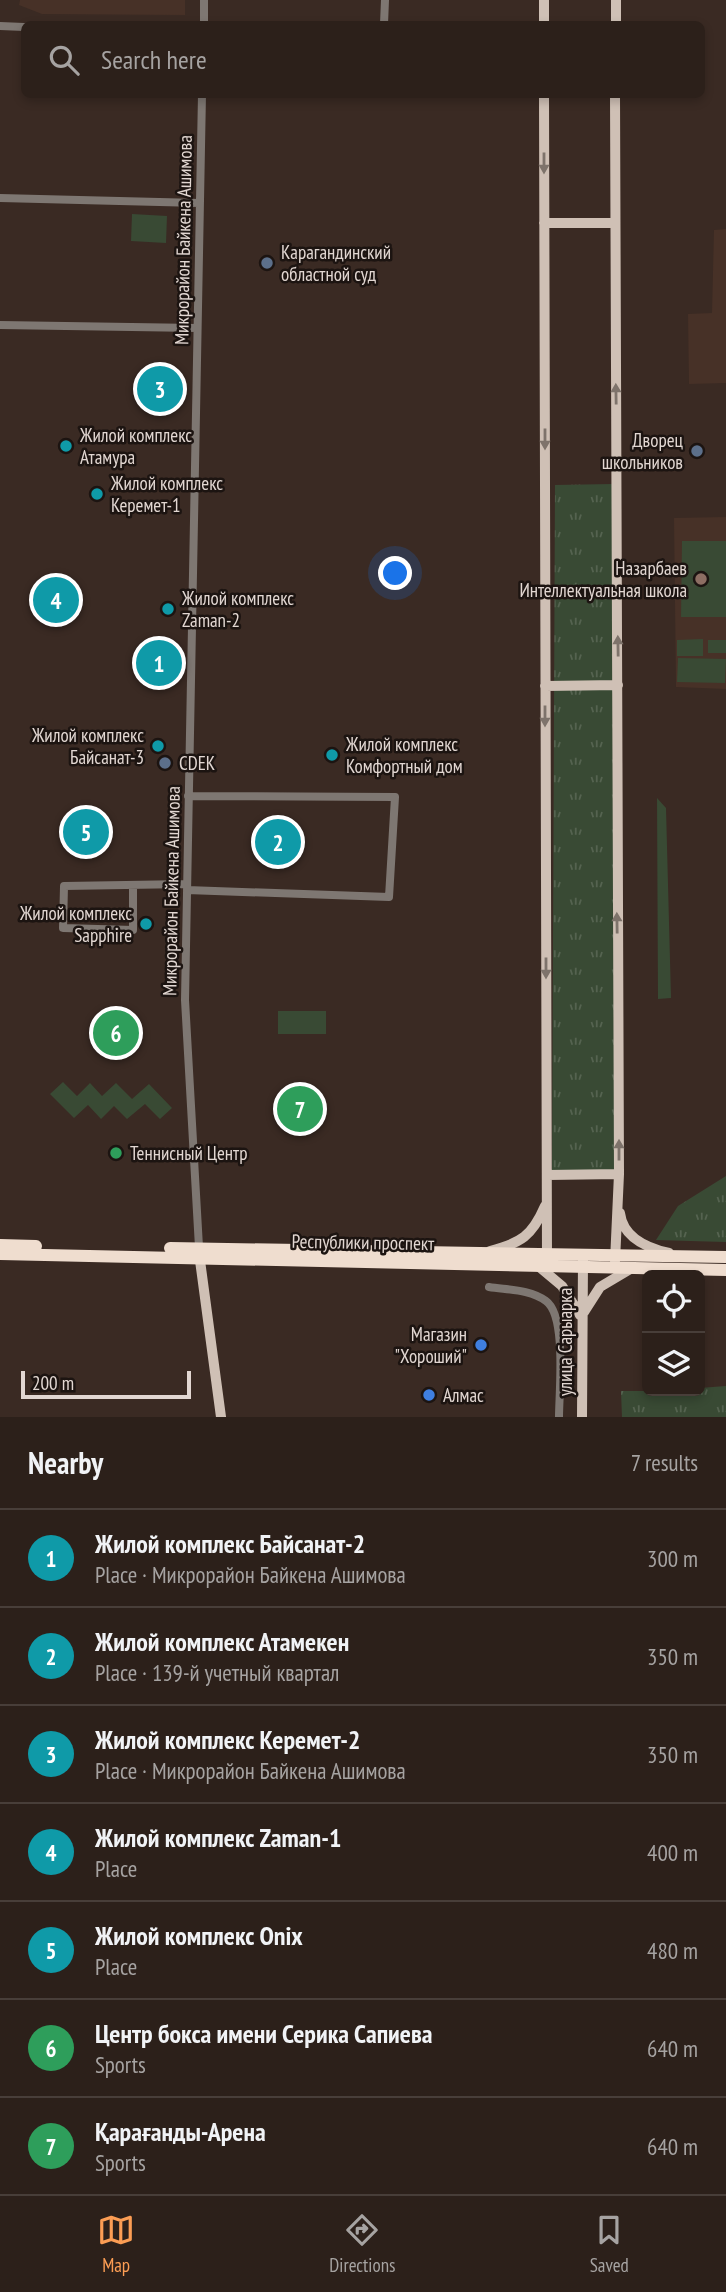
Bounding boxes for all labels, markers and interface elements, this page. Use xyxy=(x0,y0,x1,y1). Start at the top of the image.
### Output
search box xyxy=(21,21,705,98)
icon: search xyxy=(45,41,83,79)
text: Search here xyxy=(101,43,207,76)
street label: Микрорайон Байкена Ашимова xyxy=(169,135,197,345)
one-way arrow xyxy=(538,152,550,174)
place label: Карагандинский областной суд xyxy=(281,240,391,286)
marker: Карагандинский областной суд xyxy=(259,255,275,271)
pin: 3 xyxy=(137,363,183,415)
one-way arrow xyxy=(611,383,622,405)
place label: Жилой комплекс Атамура xyxy=(79,423,192,469)
one-way arrow xyxy=(539,428,551,450)
place label: Дворец школьников xyxy=(602,428,684,474)
marker: Жилой комплекс Атамура xyxy=(58,438,74,454)
marker: Дворец школьников xyxy=(689,443,705,459)
place label: Жилой комплекс Керемет-1 xyxy=(110,471,223,517)
marker: Жилой комплекс Керемет-1 xyxy=(89,486,105,502)
your location xyxy=(378,556,412,590)
place label: Назарбаев Интеллектуальная школа xyxy=(519,556,687,602)
marker: Назарбаев Интеллектуальная школа xyxy=(693,571,709,587)
pin: 4 xyxy=(33,574,79,626)
place label: Жилой комплекс Zaman-2 xyxy=(181,586,294,632)
marker: Жилой комплекс Zaman-2 xyxy=(160,601,176,617)
one-way arrow xyxy=(612,635,623,657)
pin: 1 xyxy=(136,637,182,689)
one-way arrow xyxy=(539,705,551,727)
place label: Жилой комплекс Байсанат-3 xyxy=(31,723,144,769)
place label: Жилой комплекс Комфортный дом xyxy=(345,732,463,778)
marker: Жилой комплекс Байсанат-3 xyxy=(150,738,166,754)
marker: Жилой комплекс Комфортный дом xyxy=(324,747,340,763)
place label: CDEK xyxy=(179,751,215,775)
marker: CDEK xyxy=(157,755,173,771)
street label: Микрорайон Байкена Ашимова xyxy=(157,786,185,996)
pin: 5 xyxy=(63,806,109,858)
pin: 2 xyxy=(255,816,301,868)
place label: Жилой комплекс Sapphire xyxy=(19,901,132,947)
one-way arrow xyxy=(612,911,623,933)
marker: Жилой комплекс Sapphire xyxy=(138,916,154,932)
one-way arrow xyxy=(540,957,552,979)
pin: 6 xyxy=(93,1007,139,1059)
pin: 7 xyxy=(277,1083,323,1135)
one-way arrow xyxy=(613,1139,625,1161)
place label: Теннисный Центр xyxy=(130,1141,247,1165)
marker: Теннисный Центр xyxy=(108,1145,124,1161)
street label: Республики проспект xyxy=(291,1229,435,1255)
map controls xyxy=(642,1270,705,1396)
button: locate xyxy=(642,1270,705,1333)
street label: улица Сарыарка xyxy=(553,1288,577,1396)
place label: Магазин "Хороший" xyxy=(395,1322,467,1368)
button: layers xyxy=(642,1333,705,1396)
marker: Магазин "Хороший" xyxy=(473,1337,489,1353)
scale bar xyxy=(21,1368,191,1400)
text: 200 m xyxy=(32,1371,74,1395)
place label: Алмас xyxy=(443,1383,484,1407)
marker: Алмас xyxy=(421,1387,437,1403)
text: Nearby xyxy=(28,1443,103,1482)
text: 7 results xyxy=(631,1448,698,1477)
text: Жилой комплекс Байсанат-2 xyxy=(95,1527,365,1560)
text: 1 xyxy=(46,1544,57,1573)
text: 300 m xyxy=(647,1544,698,1573)
text: Place · Микрорайон Байкена Ашимова xyxy=(95,1560,406,1589)
text: Жилой комплекс Атамекен xyxy=(95,1625,349,1658)
text: 2 xyxy=(46,1642,57,1671)
text: 350 m xyxy=(647,1642,698,1671)
text: Place · 139-й учетный квартал xyxy=(95,1658,339,1687)
text: Жилой комплекс Керемет-2 xyxy=(95,1723,361,1756)
text: 3 xyxy=(46,1740,57,1769)
text: 350 m xyxy=(647,1740,698,1769)
text: Place · Микрорайон Байкена Ашимова xyxy=(95,1756,406,1785)
text: Жилой комплекс Zaman-1 xyxy=(95,1821,341,1854)
text: 4 xyxy=(46,1838,57,1867)
text: 400 m xyxy=(647,1838,698,1867)
text: Place xyxy=(95,1854,137,1883)
text: Жилой комплекс Onix xyxy=(95,1919,303,1952)
text: 5 xyxy=(46,1936,57,1965)
text: 480 m xyxy=(647,1936,698,1965)
text: Place xyxy=(95,1952,137,1981)
text: Центр бокса имени Серика Сапиева xyxy=(95,2017,433,2050)
text: 6 xyxy=(46,2034,57,2063)
text: 640 m xyxy=(647,2034,698,2063)
text: Sports xyxy=(95,2050,146,2079)
text: Қарағанды-Арена xyxy=(95,2115,266,2148)
text: 7 xyxy=(46,2132,57,2161)
text: 640 m xyxy=(647,2132,698,2161)
text: Sports xyxy=(95,2148,146,2177)
tab: Map xyxy=(97,2211,135,2277)
tab: Directions xyxy=(329,2211,395,2277)
tab: Saved xyxy=(590,2211,629,2277)

